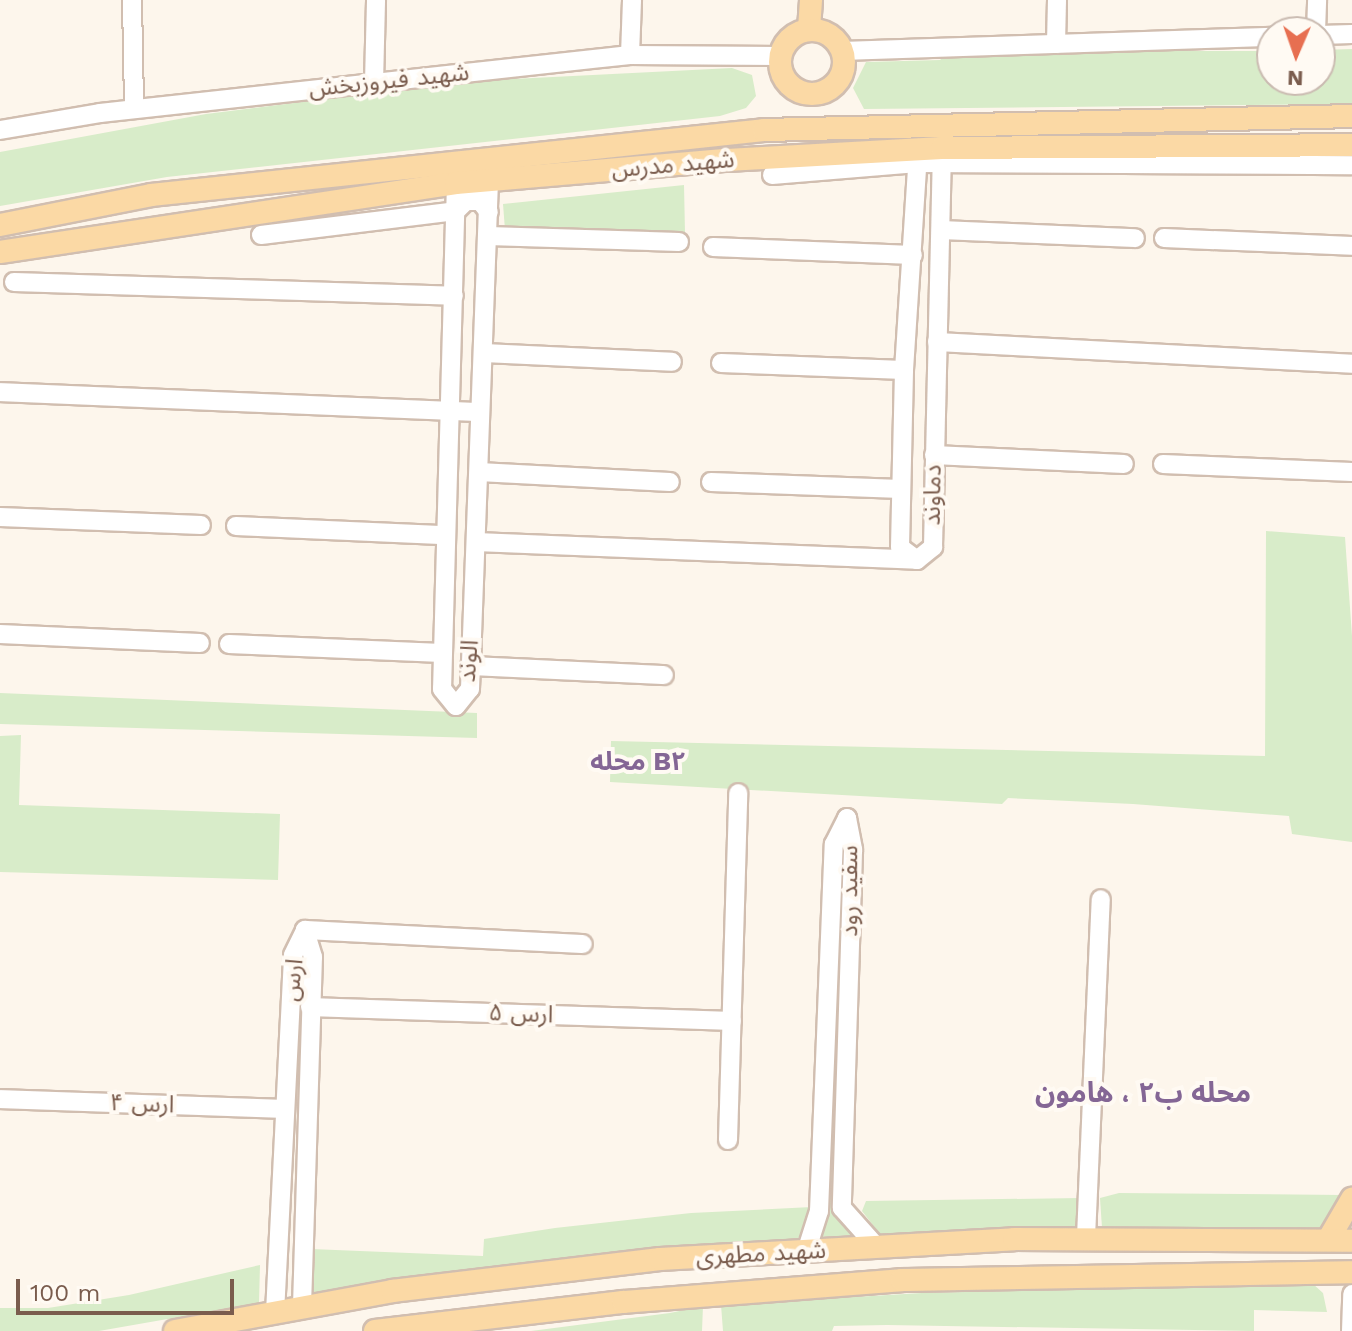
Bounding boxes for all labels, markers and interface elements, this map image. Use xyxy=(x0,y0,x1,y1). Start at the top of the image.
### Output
north arrow xyxy=(1256,16,1336,96)
street label: شهید فیروزبخش xyxy=(307,58,471,104)
text: N xyxy=(1287,66,1304,91)
street label: شهید مدرس xyxy=(610,145,736,185)
street label: دماوند xyxy=(918,464,948,526)
street label: الوند xyxy=(453,639,485,683)
district label: محله B۲ xyxy=(590,746,686,778)
street label: سفید رود xyxy=(836,845,864,937)
street label: ارس xyxy=(276,957,310,1003)
street label: ارس ۵ xyxy=(488,998,554,1030)
district label: محله ب۲ ، هامون xyxy=(1035,1076,1251,1110)
street label: ارس ۴ xyxy=(109,1088,175,1120)
street label: شهید مطهری xyxy=(695,1236,827,1272)
scale bar xyxy=(20,1263,238,1313)
text: 100 m xyxy=(30,1279,100,1307)

